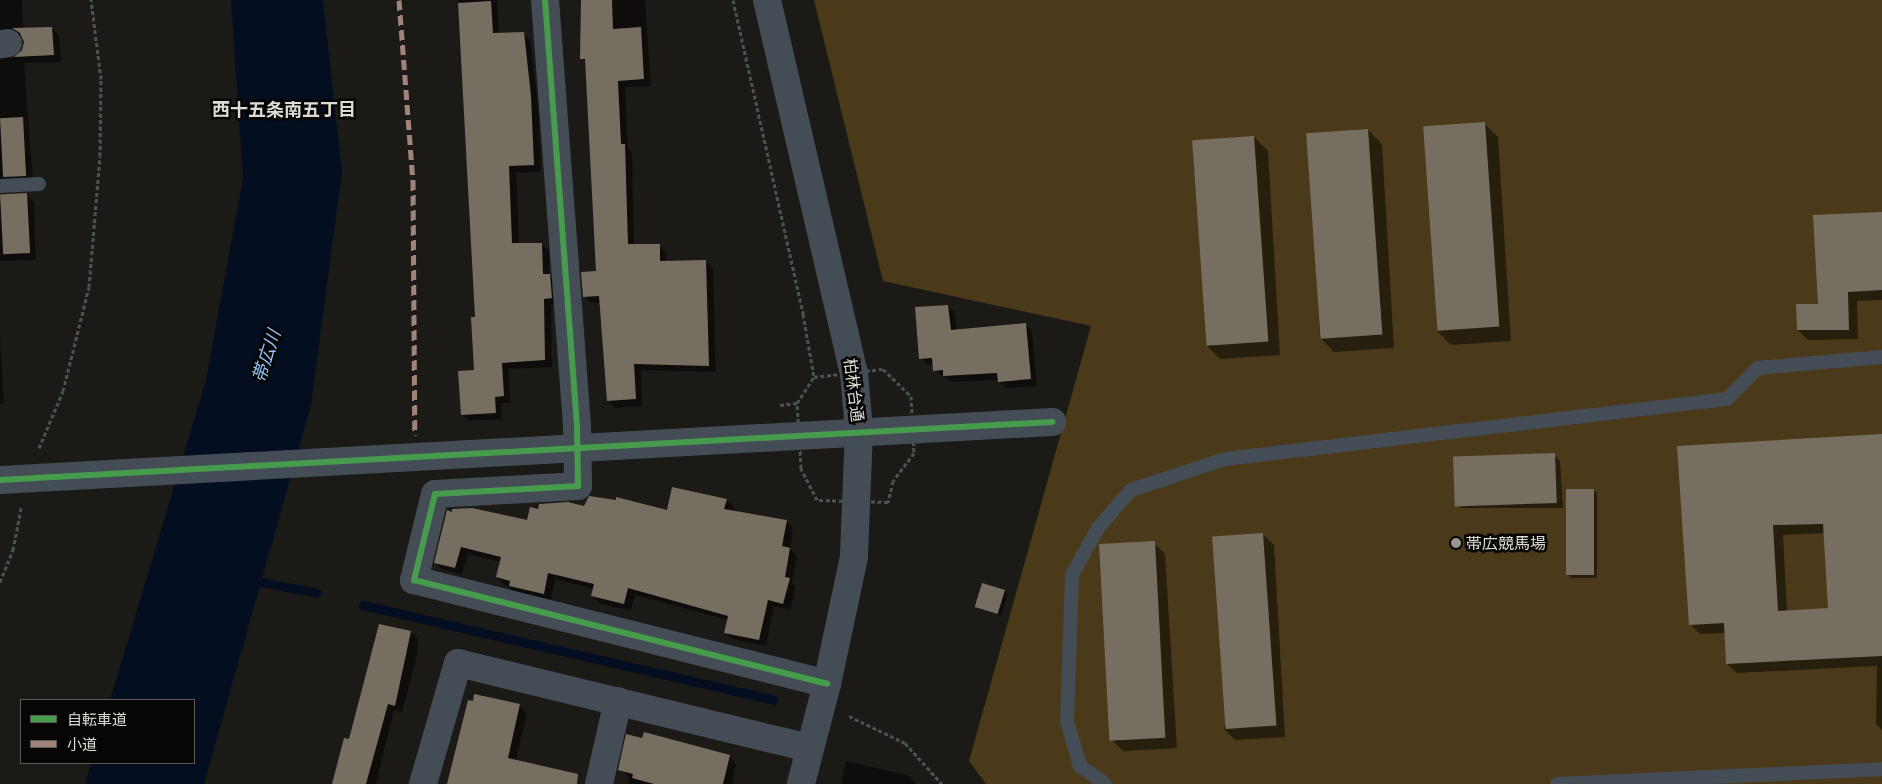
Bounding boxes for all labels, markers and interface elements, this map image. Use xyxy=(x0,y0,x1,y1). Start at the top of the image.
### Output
district label: 西十五条南五丁目 xyxy=(212,98,356,120)
water label: 帯広川 xyxy=(247,327,285,385)
street label: 柏林台通 xyxy=(841,357,867,423)
place label: 帯広競馬場 xyxy=(1466,533,1546,553)
marker: 帯広競馬場 xyxy=(1450,537,1462,549)
legend xyxy=(20,699,195,764)
text: 自転車道 xyxy=(67,709,127,729)
text: 小道 xyxy=(67,734,97,754)

